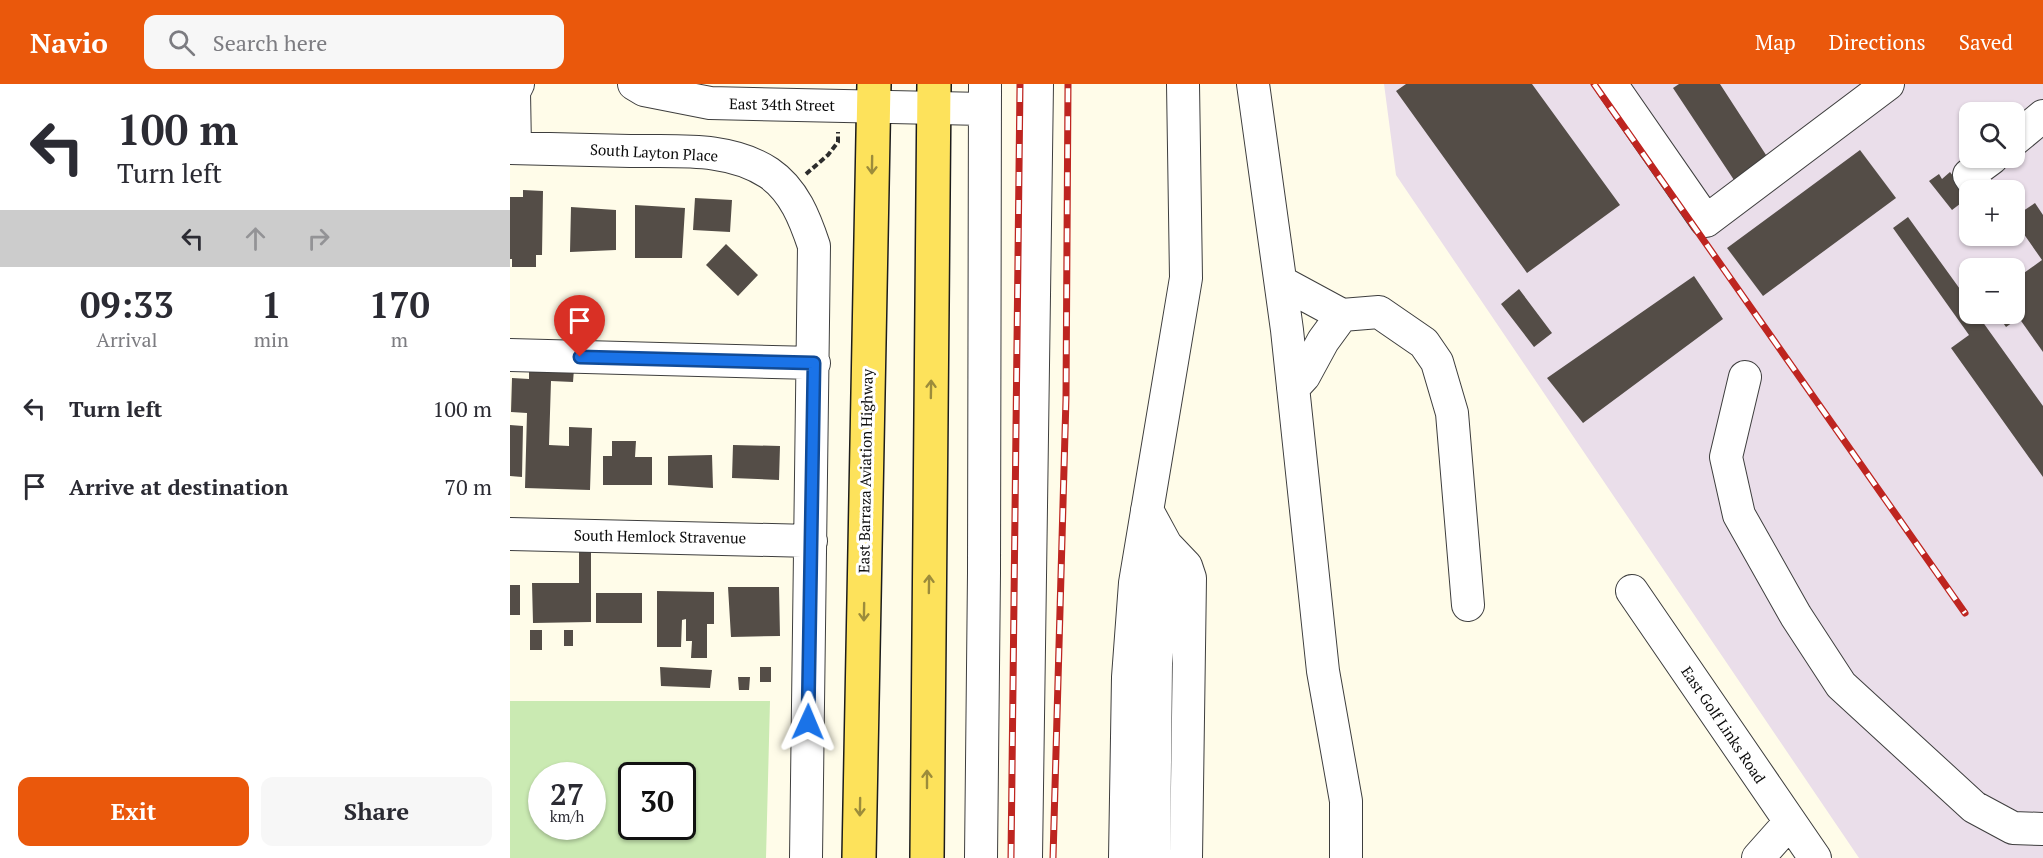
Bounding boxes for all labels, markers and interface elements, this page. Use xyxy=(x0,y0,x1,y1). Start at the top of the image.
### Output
search box xyxy=(144,15,564,69)
text: Navio xyxy=(30,24,108,61)
icon: search xyxy=(165,26,198,59)
text: Search here xyxy=(213,28,327,57)
text: Map xyxy=(1755,28,1796,56)
text: Directions xyxy=(1829,28,1926,56)
text: Saved xyxy=(1959,28,2013,56)
street label: East 34th Street xyxy=(729,93,836,115)
text: 100 m xyxy=(117,101,238,157)
map controls xyxy=(1959,102,2025,324)
button: search xyxy=(1959,102,2025,168)
icon: left xyxy=(18,108,96,186)
street label: South Layton Place xyxy=(590,139,719,165)
one-way arrow xyxy=(866,154,878,174)
text: Turn left xyxy=(117,155,222,191)
button: + xyxy=(1959,180,2025,246)
icon: left xyxy=(176,222,209,255)
icon: ahead xyxy=(239,222,272,255)
icon: right xyxy=(302,222,335,255)
button: − xyxy=(1959,258,2025,324)
text: 09:33 xyxy=(80,281,174,328)
text: 1 xyxy=(261,281,282,328)
text: 170 xyxy=(369,281,430,328)
pin xyxy=(554,295,605,357)
icon: arrive xyxy=(563,304,596,337)
text: Arrival xyxy=(96,326,158,353)
text: min xyxy=(254,326,289,353)
text: m xyxy=(391,326,408,353)
street label: East Barraza Aviation Highway xyxy=(853,368,877,573)
one-way arrow xyxy=(925,379,937,399)
icon: left xyxy=(18,392,51,425)
text: Turn left xyxy=(69,394,162,423)
text: 100 m xyxy=(432,394,492,423)
icon: arrive xyxy=(18,470,51,503)
text: Arrive at destination xyxy=(69,472,288,501)
text: 70 m xyxy=(444,472,492,501)
street label: South Hemlock Stravenue xyxy=(574,524,746,548)
one-way arrow xyxy=(923,574,934,594)
one-way arrow xyxy=(858,601,869,621)
street label: East Golf Links Road xyxy=(1677,662,1770,787)
position arrow xyxy=(776,690,840,754)
speed limit sign: 30 xyxy=(618,762,696,840)
one-way arrow xyxy=(921,769,933,789)
text: 27 xyxy=(550,774,584,814)
button: Exit xyxy=(18,777,249,846)
button: Share xyxy=(261,777,492,846)
one-way arrow xyxy=(854,796,866,816)
text: km/h xyxy=(550,806,584,826)

